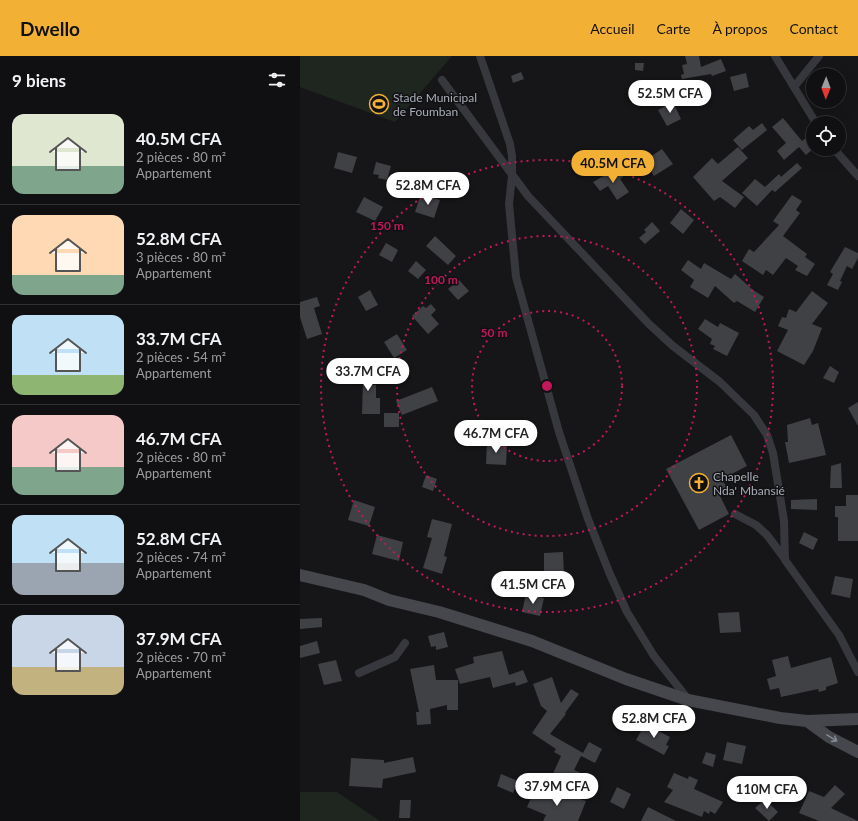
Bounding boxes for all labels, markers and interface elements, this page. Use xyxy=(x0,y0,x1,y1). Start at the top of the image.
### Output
text: Dwello xyxy=(20,17,80,40)
text: Accueil xyxy=(590,20,635,37)
text: Carte xyxy=(657,20,690,37)
text: À propos xyxy=(712,20,767,37)
text: Contact xyxy=(789,20,838,37)
north arrow xyxy=(806,68,846,108)
map controls xyxy=(806,68,846,156)
icon: filters xyxy=(266,69,288,91)
text: 9 biens xyxy=(12,70,66,91)
pin: 52.5M CFA xyxy=(624,80,716,114)
text: 52.5M CFA xyxy=(637,85,703,101)
place label: Stade Municipal de Foumban xyxy=(393,90,477,119)
sports icon: Stade Municipal de Foumban xyxy=(368,93,390,115)
button: locate xyxy=(806,116,846,156)
text: 40.5M CFA xyxy=(136,128,221,149)
icon: home xyxy=(44,130,92,178)
text: 2 pièces · 80 m² xyxy=(136,149,226,165)
pin: 40.5M CFA xyxy=(567,150,659,184)
text: 40.5M CFA xyxy=(580,155,646,171)
text: Appartement xyxy=(136,165,211,181)
pin: 52.8M CFA xyxy=(382,172,474,206)
text: 52.8M CFA xyxy=(395,177,461,193)
text: 150 m xyxy=(370,218,404,233)
text: 52.8M CFA xyxy=(136,228,221,249)
icon: home xyxy=(44,231,92,279)
text: 3 pièces · 80 m² xyxy=(136,249,226,265)
text: Appartement xyxy=(136,265,211,281)
text: 100 m xyxy=(424,272,458,287)
text: 50 m xyxy=(481,325,507,340)
text: 33.7M CFA xyxy=(136,328,221,349)
icon: home xyxy=(44,331,92,379)
text: 2 pièces · 54 m² xyxy=(136,349,226,365)
pin: 33.7M CFA xyxy=(322,358,414,392)
text: 33.7M CFA xyxy=(335,363,401,379)
text: Appartement xyxy=(136,365,211,381)
centre of rings xyxy=(540,379,554,393)
pin: 46.7M CFA xyxy=(450,420,542,454)
text: 46.7M CFA xyxy=(463,425,529,441)
text: 46.7M CFA xyxy=(136,428,221,449)
icon: home xyxy=(44,431,92,479)
text: 2 pièces · 80 m² xyxy=(136,449,226,465)
text: Appartement xyxy=(136,465,211,481)
place label: Chapelle Nda' Mbansié xyxy=(713,469,785,498)
church icon: Chapelle Nda' Mbansié xyxy=(688,472,710,494)
text: 52.8M CFA xyxy=(136,528,221,549)
icon: home xyxy=(44,531,92,579)
text: 2 pièces · 74 m² xyxy=(136,549,226,565)
text: Appartement xyxy=(136,565,211,581)
pin: 41.5M CFA xyxy=(487,571,579,605)
text: 41.5M CFA xyxy=(500,576,566,592)
text: 37.9M CFA xyxy=(136,628,221,649)
icon: home xyxy=(44,631,92,679)
text: 2 pièces · 70 m² xyxy=(136,649,226,665)
text: Appartement xyxy=(136,665,211,681)
pin: 52.8M CFA xyxy=(608,705,700,739)
text: 52.8M CFA xyxy=(621,710,687,726)
one-way arrow xyxy=(826,734,837,742)
pin: 37.9M CFA xyxy=(511,773,603,807)
pin: 110M CFA xyxy=(726,776,808,810)
text: 37.9M CFA xyxy=(524,778,590,794)
text: 110M CFA xyxy=(736,781,798,797)

